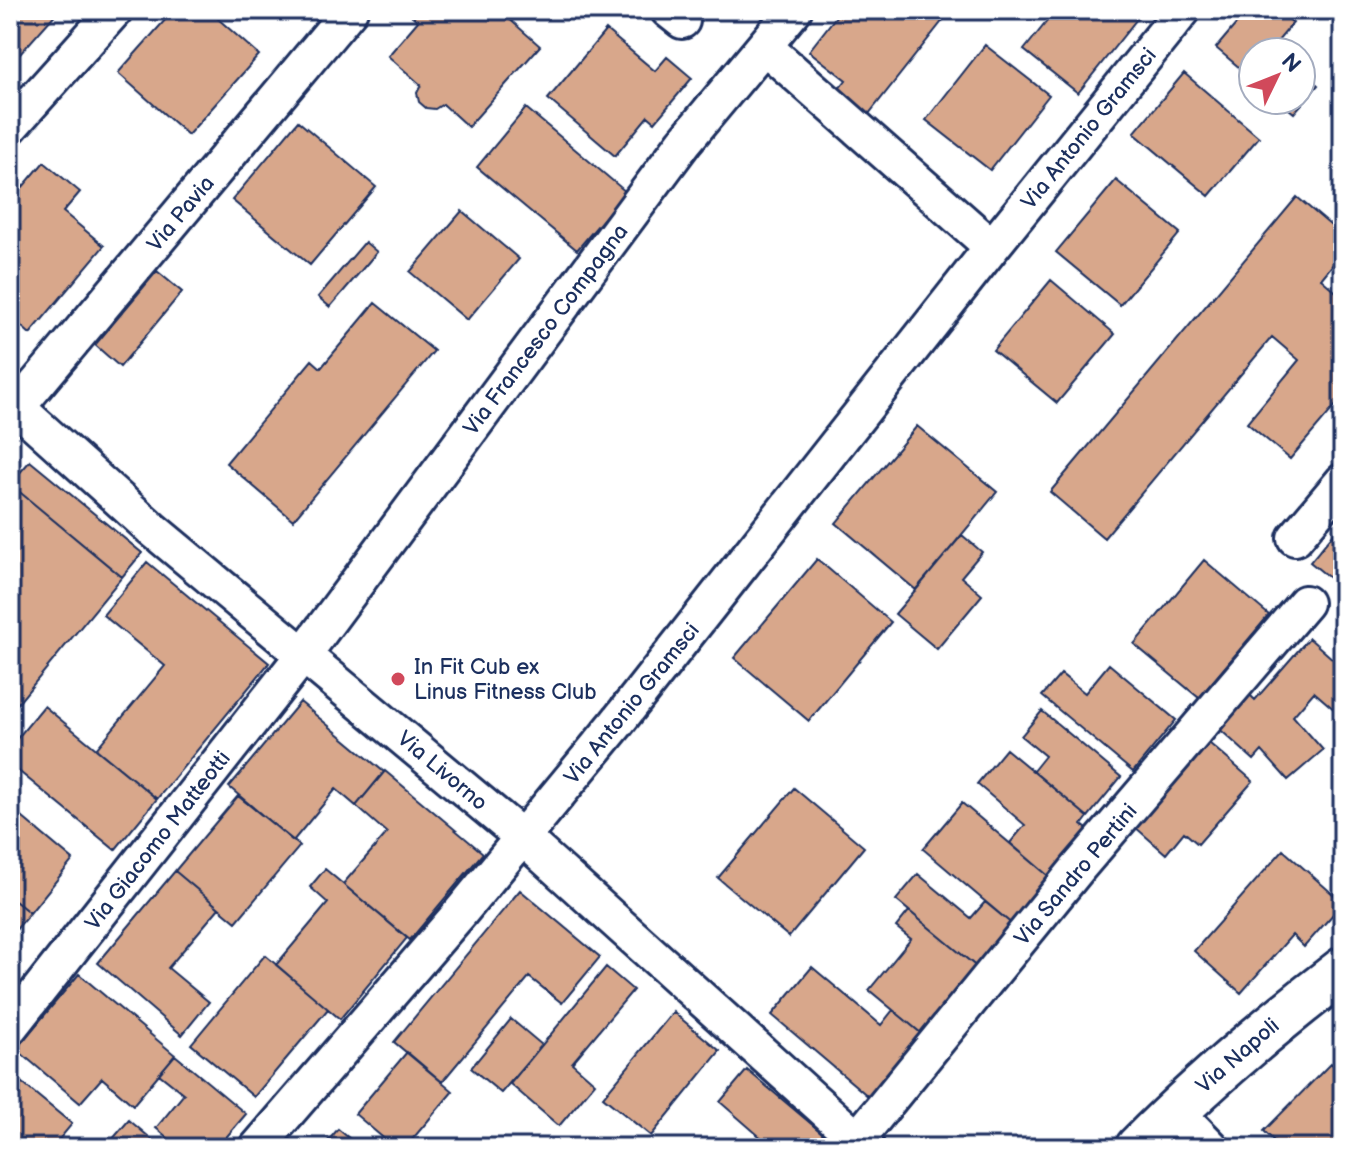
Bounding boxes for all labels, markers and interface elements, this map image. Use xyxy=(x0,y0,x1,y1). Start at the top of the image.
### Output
north arrow xyxy=(1237,36,1317,116)
street label: Via Antonio Gramsci xyxy=(1016,43,1163,215)
text: N xyxy=(1275,48,1306,79)
street label: Via Pavia xyxy=(142,171,221,257)
street label: Via Francesco Compagna xyxy=(458,219,634,441)
street label: Via Antonio Gramsci xyxy=(559,618,706,790)
place label: In Fit Cub ex Linus Fitness Club xyxy=(414,654,597,706)
marker: In Fit Cub ex Linus Fitness Club xyxy=(389,670,407,688)
street label: Via Livorno xyxy=(391,726,493,817)
street label: Via Giacomo Matteotti xyxy=(80,746,237,936)
street label: Via Sandro Pertini xyxy=(1009,798,1143,951)
street label: Via Napoli xyxy=(1191,1013,1285,1100)

